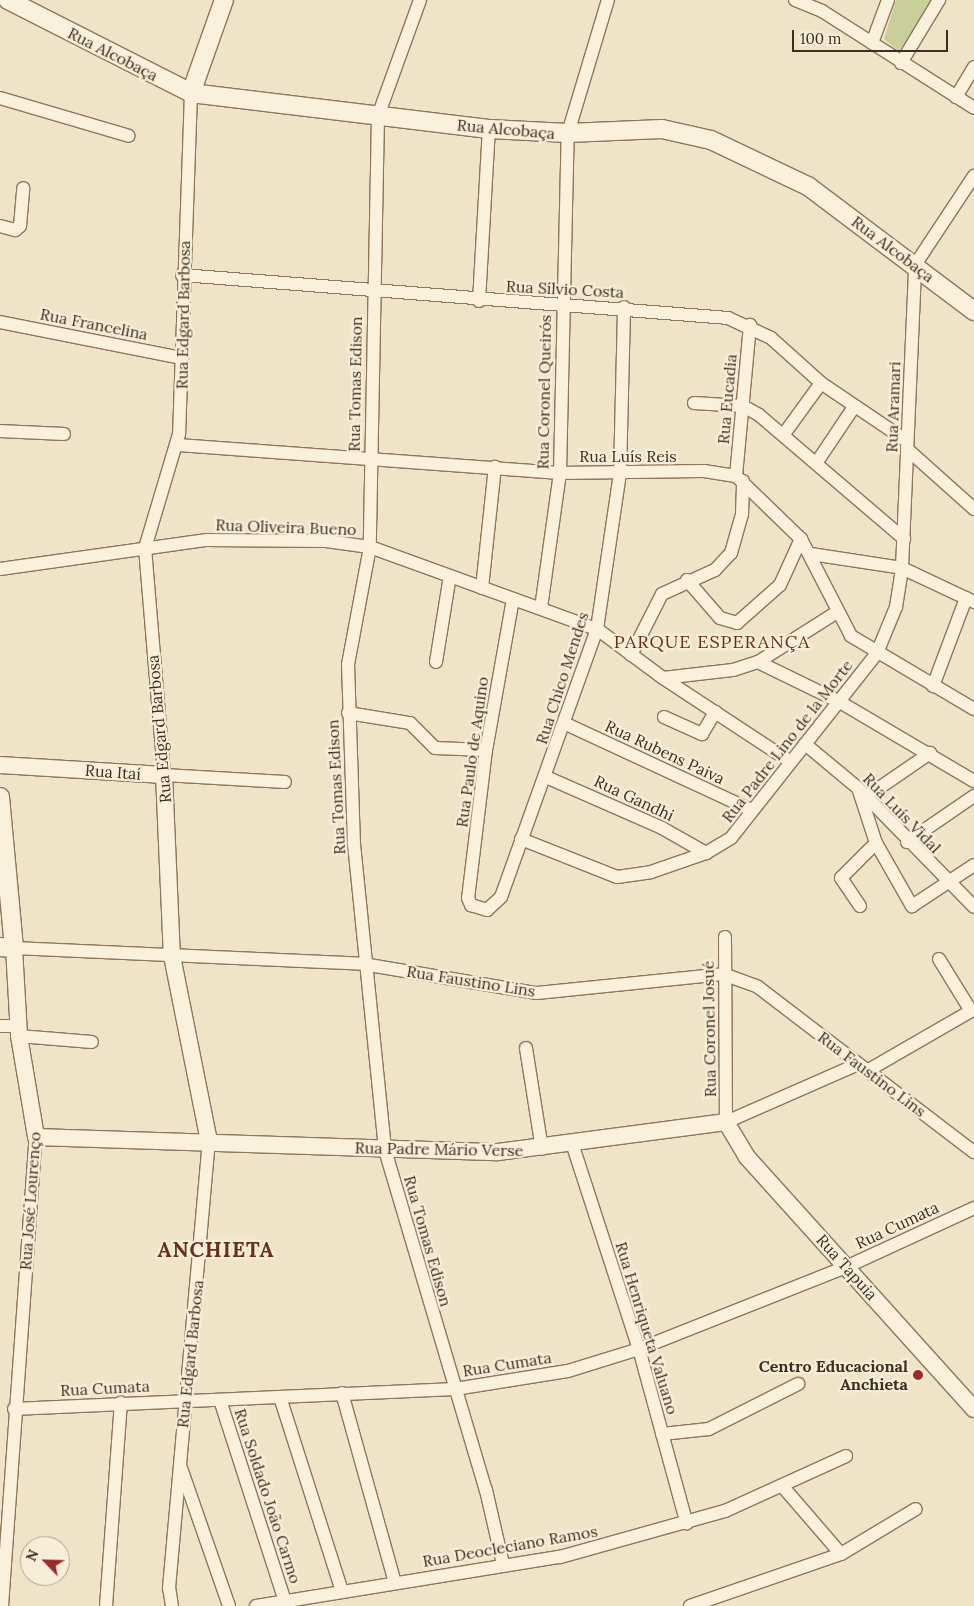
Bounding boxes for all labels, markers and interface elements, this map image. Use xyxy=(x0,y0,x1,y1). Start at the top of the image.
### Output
scale bar xyxy=(794,20,950,52)
street label: Rua Alcobaça xyxy=(65,23,161,85)
text: 100 m xyxy=(800,29,841,48)
street label: Rua Alcobaça xyxy=(456,115,556,143)
street label: Rua Alcobaça xyxy=(848,212,938,286)
street label: Rua Edgard Barbosa xyxy=(172,240,194,390)
street label: Rua Sílvio Costa xyxy=(505,276,625,302)
street label: Rua Francelina xyxy=(38,304,150,344)
street label: Rua Coronel Queirós xyxy=(533,314,555,470)
street label: Rua Tomas Edison xyxy=(344,316,366,452)
street label: Rua Eucadia xyxy=(713,353,741,445)
street label: Rua Aramari xyxy=(882,361,904,453)
street label: Rua Luís Reis xyxy=(579,446,677,466)
street label: Rua Oliveira Bueno xyxy=(215,515,357,539)
street label: Rua Chico Mendes xyxy=(532,609,592,747)
district label: PARQUE ESPERANÇA xyxy=(612,631,812,653)
street label: Rua Edgard Barbosa xyxy=(143,654,175,804)
street label: Rua Padre Lino de la Morte xyxy=(717,656,857,826)
street label: Rua Paulo de Aquino xyxy=(452,675,492,829)
street label: Rua Rubens Paiva xyxy=(602,716,728,788)
street label: Rua Tomas Edison xyxy=(323,719,349,855)
street label: Rua Itaí xyxy=(84,760,142,784)
street label: Rua Luís Vidal xyxy=(859,769,945,857)
street label: Rua Gandhi xyxy=(591,771,677,825)
street label: Rua Faustino Lins xyxy=(405,961,537,1001)
street label: Rua Coronel Josué xyxy=(698,961,720,1097)
street label: Rua Faustino Lins xyxy=(814,1027,930,1121)
street label: Rua José Lourenço xyxy=(16,1131,44,1271)
street label: Rua Padre Mário Verse xyxy=(355,1138,523,1160)
street label: Rua Tomas Edison xyxy=(400,1173,456,1309)
street label: Rua Cumata xyxy=(852,1197,942,1253)
street label: Rua Tapuia xyxy=(812,1230,882,1304)
district label: ANCHIETA xyxy=(156,1237,276,1263)
street label: Rua Henriqueta Valuano xyxy=(612,1239,682,1417)
street label: Rua Edgard Barbosa xyxy=(173,1279,207,1429)
street label: Rua Cumata xyxy=(461,1348,553,1380)
place label: Centro Educacional Anchieta xyxy=(759,1356,908,1394)
marker: Centro Educacional Anchieta xyxy=(912,1369,924,1381)
street label: Rua Cumata xyxy=(60,1376,150,1400)
street label: Rua Soldado João Carmo xyxy=(231,1406,305,1586)
street label: Rua Deocleciano Ramos xyxy=(421,1521,599,1571)
north arrow xyxy=(20,1536,70,1586)
text: N xyxy=(22,1547,43,1564)

